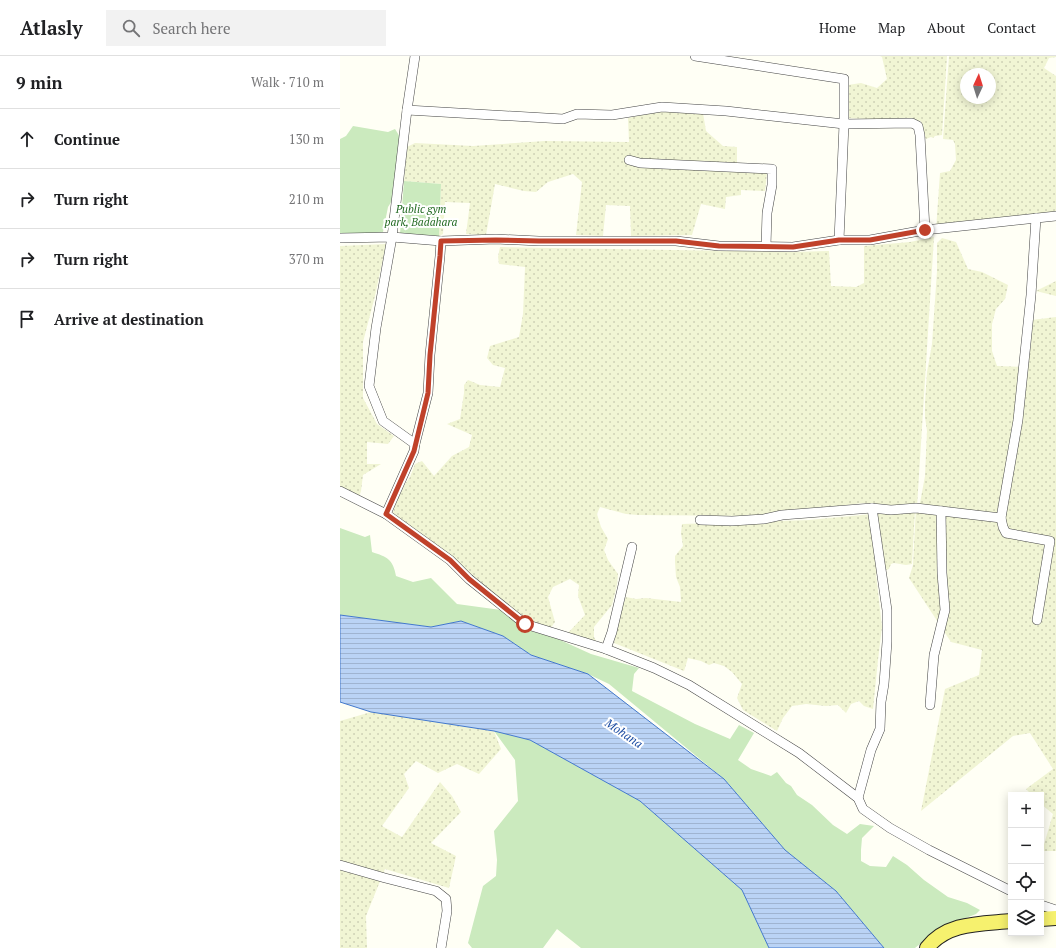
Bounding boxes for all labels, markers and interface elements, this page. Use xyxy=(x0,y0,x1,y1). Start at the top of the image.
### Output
search box xyxy=(106,10,386,46)
text: Atlasly xyxy=(20,15,82,40)
icon: search xyxy=(120,17,142,39)
text: Search here xyxy=(152,18,230,38)
text: Home xyxy=(819,18,856,37)
text: Map xyxy=(878,18,905,37)
text: About xyxy=(927,18,965,37)
text: Contact xyxy=(987,18,1036,37)
north arrow xyxy=(960,68,996,104)
text: 9 min xyxy=(16,71,63,94)
text: Walk · 710 m xyxy=(251,73,324,91)
icon: ahead xyxy=(16,128,38,150)
text: Continue xyxy=(54,129,120,149)
text: 130 m xyxy=(289,130,324,148)
icon: right xyxy=(16,188,38,210)
text: Turn right xyxy=(54,189,129,209)
text: 210 m xyxy=(289,190,324,208)
park label: Public gym park, Badahara xyxy=(384,202,458,229)
route end xyxy=(916,221,934,239)
icon: right xyxy=(16,248,38,270)
text: Turn right xyxy=(54,249,129,269)
text: 370 m xyxy=(289,250,324,268)
icon: arrive xyxy=(16,308,38,330)
text: Arrive at destination xyxy=(54,309,204,329)
route start xyxy=(516,615,534,633)
water label: Mohana xyxy=(601,714,646,751)
map controls xyxy=(1008,792,1044,936)
button: + xyxy=(1008,792,1044,828)
button: − xyxy=(1008,828,1044,864)
button: locate xyxy=(1008,864,1044,900)
button: layers xyxy=(1008,900,1044,936)

